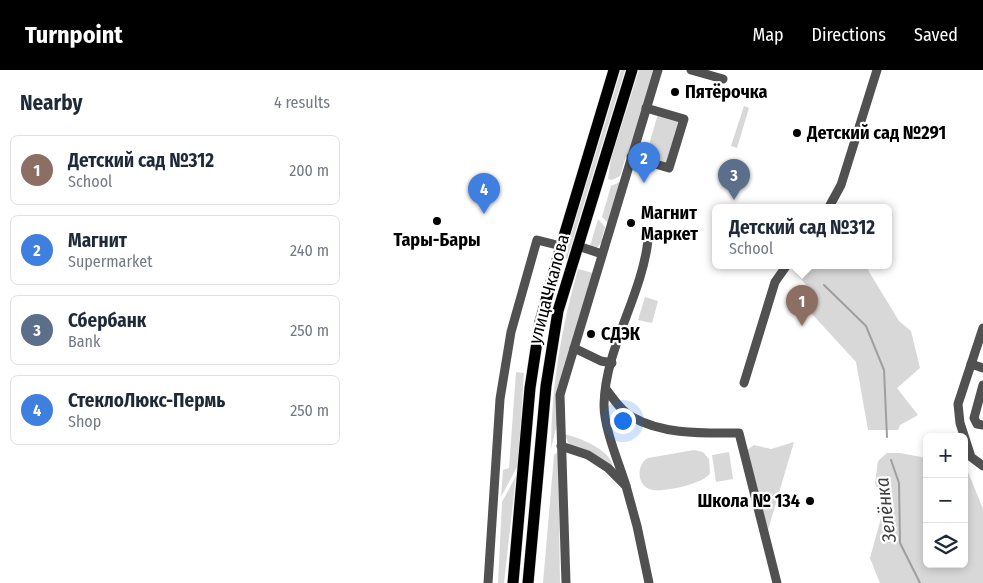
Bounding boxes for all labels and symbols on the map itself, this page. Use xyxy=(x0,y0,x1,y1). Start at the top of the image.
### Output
place label: Пятёрочка xyxy=(685,81,767,103)
marker: Пятёрочка xyxy=(669,86,681,98)
place label: Детский сад №291 xyxy=(806,122,946,144)
marker: Детский сад №291 xyxy=(791,127,803,139)
pin: 2 xyxy=(628,142,660,183)
pin: 3 xyxy=(718,159,750,200)
pin: 4 xyxy=(468,173,500,214)
place label: Магнит Маркет xyxy=(641,202,698,245)
marker: Тары-Бары xyxy=(431,215,443,227)
marker: Магнит Маркет xyxy=(625,217,637,229)
place label: Тары-Бары xyxy=(394,229,480,251)
street label: улица Чкалова xyxy=(524,232,574,346)
pin: 1 xyxy=(786,285,818,326)
place label: СДЭК xyxy=(601,323,641,345)
marker: СДЭК xyxy=(585,328,597,340)
your location xyxy=(610,408,636,434)
water label: Зелёнка xyxy=(870,476,901,545)
place label: Школа № 134 xyxy=(698,490,800,512)
marker: Школа № 134 xyxy=(804,495,816,507)

